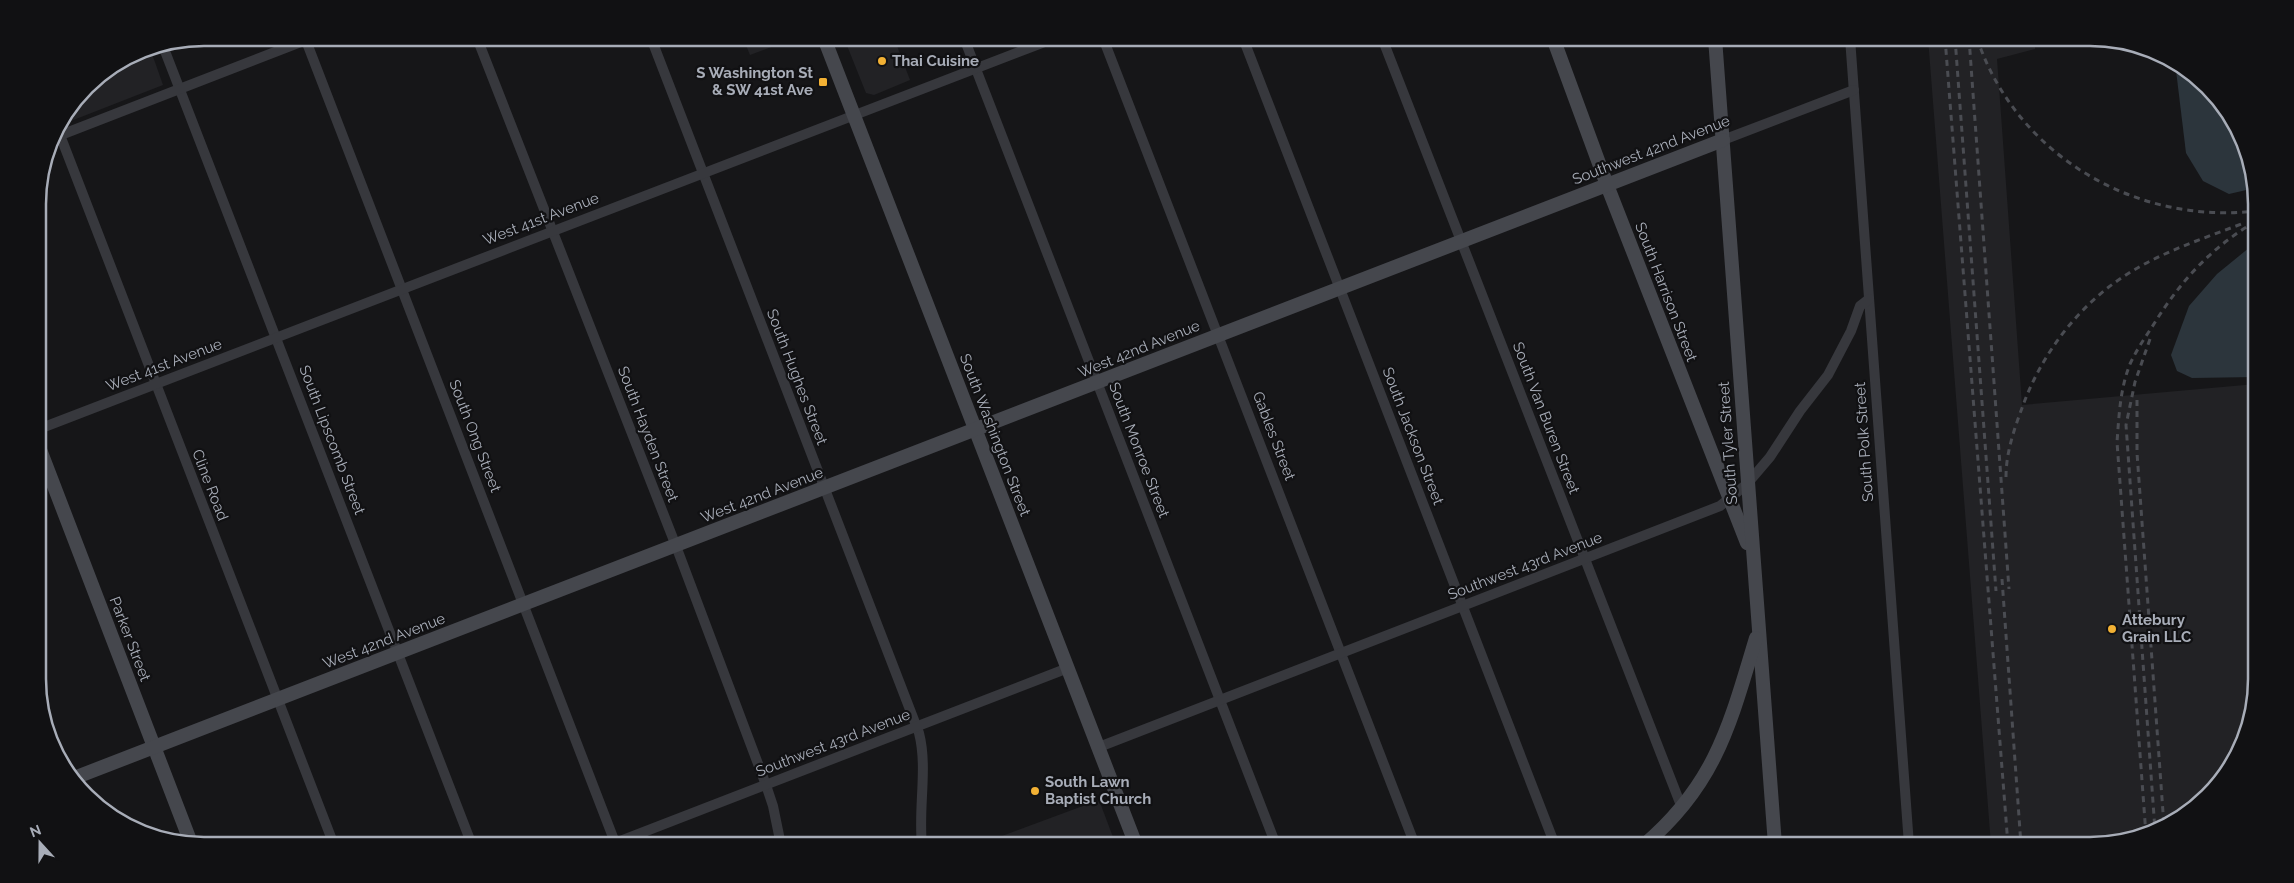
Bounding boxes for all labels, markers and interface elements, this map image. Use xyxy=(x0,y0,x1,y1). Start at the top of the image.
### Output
place label: Thai Cuisine xyxy=(892,52,979,70)
marker: Thai Cuisine xyxy=(876,55,888,67)
place label: S Washington St & SW 41st Ave xyxy=(696,64,813,99)
marker: S Washington St & SW 41st Ave xyxy=(817,76,829,88)
street label: Southwest 42nd Avenue xyxy=(1570,112,1733,188)
street label: West 41st Avenue xyxy=(481,189,602,249)
street label: South Harrison Street xyxy=(1631,220,1701,364)
street label: South Hughes Street xyxy=(763,307,831,447)
street label: West 42nd Avenue xyxy=(1076,316,1203,382)
street label: West 41st Avenue xyxy=(104,335,225,395)
street label: South Van Buren Street xyxy=(1509,340,1583,496)
street label: South Washington Street xyxy=(956,351,1034,519)
street label: South Lipscomb Street xyxy=(295,363,369,517)
street label: South Hayden Street xyxy=(614,364,682,504)
street label: South Jackson Street xyxy=(1378,365,1448,507)
street label: South Ong Street xyxy=(445,377,505,495)
street label: South Monroe Street xyxy=(1105,380,1173,520)
street label: South Tyler Street xyxy=(1715,381,1741,505)
street label: South Polk Street xyxy=(1851,381,1877,503)
street label: Gables Street xyxy=(1249,389,1299,483)
street label: Cline Road xyxy=(188,447,232,523)
street label: West 42nd Avenue xyxy=(698,463,826,527)
street label: Southwest 43rd Avenue xyxy=(1445,528,1605,604)
street label: Parker Street xyxy=(106,594,154,684)
street label: West 42nd Avenue xyxy=(320,609,448,673)
place label: Attebury Grain LLC xyxy=(2122,611,2191,646)
marker: Attebury Grain LLC xyxy=(2106,623,2118,635)
street label: Southwest 43rd Avenue xyxy=(753,705,913,781)
place label: South Lawn Baptist Church xyxy=(1045,773,1151,808)
marker: South Lawn Baptist Church xyxy=(1029,785,1041,797)
north arrow xyxy=(15,818,65,868)
text: N xyxy=(27,821,43,840)

